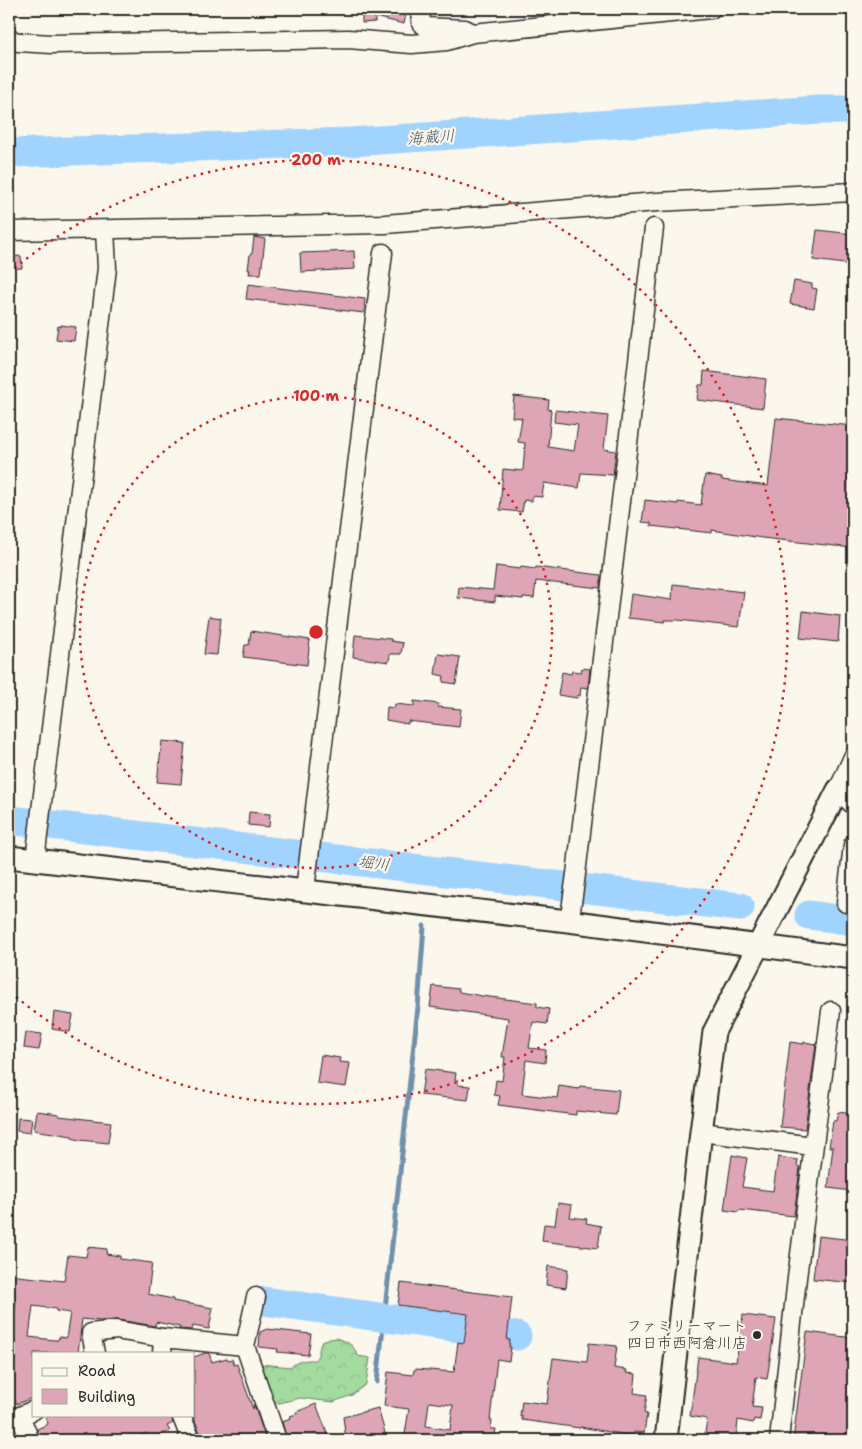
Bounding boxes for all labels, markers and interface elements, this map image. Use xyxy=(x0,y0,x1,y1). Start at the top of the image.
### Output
water label: 海蔵川 xyxy=(406,125,456,149)
text: 200 m xyxy=(291,150,341,170)
text: 100 m xyxy=(293,386,339,406)
centre of rings xyxy=(307,623,325,641)
water label: 堀川 xyxy=(357,851,391,875)
place label: ファミリーマート 四日市西阿倉川店 xyxy=(627,1316,747,1353)
marker: ファミリーマート 四日市西阿倉川店 xyxy=(751,1329,763,1341)
legend xyxy=(32,1352,195,1416)
text: Road xyxy=(78,1361,116,1381)
text: Building xyxy=(78,1387,135,1407)

